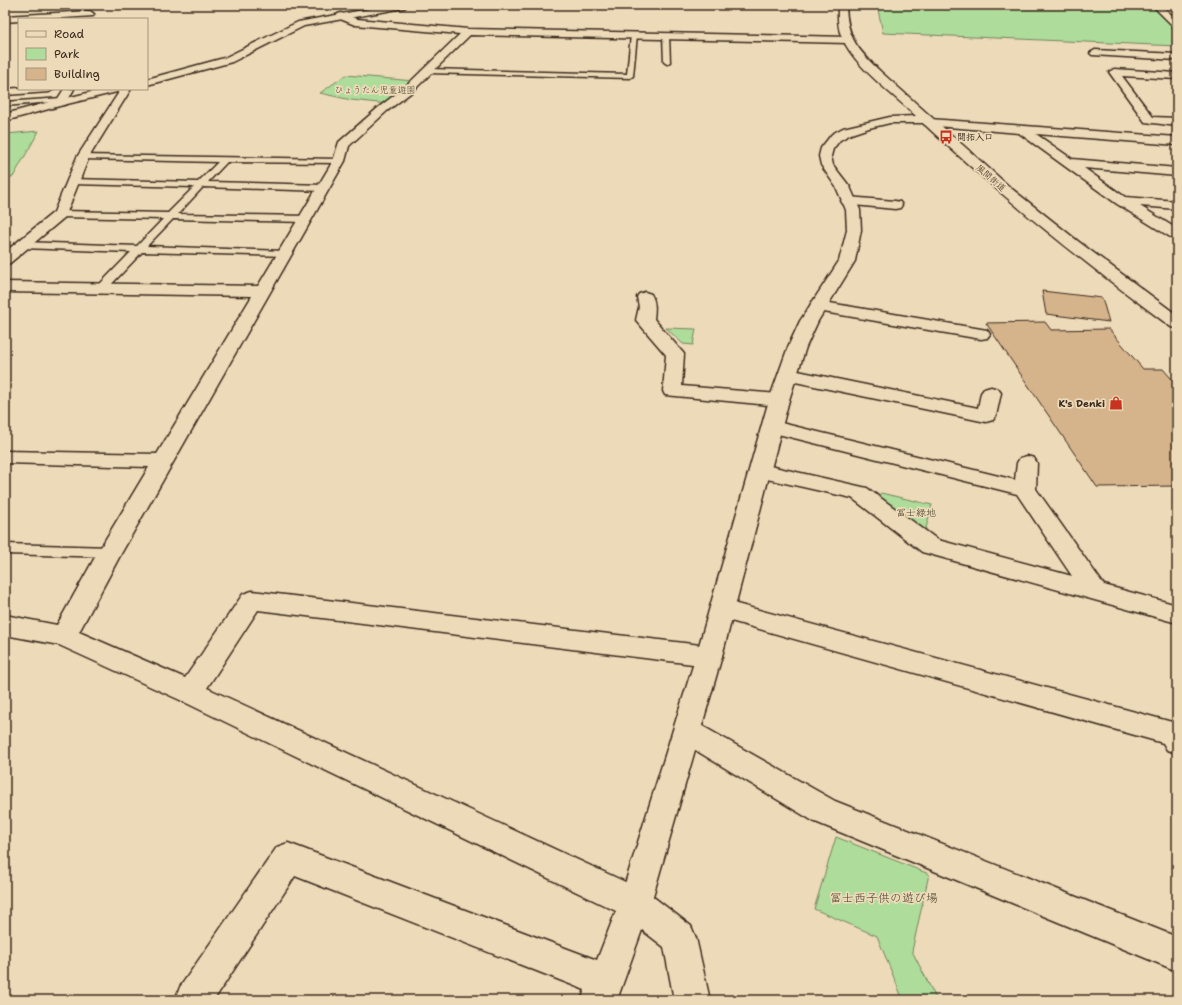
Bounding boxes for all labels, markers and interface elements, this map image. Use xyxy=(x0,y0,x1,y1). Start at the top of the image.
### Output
legend xyxy=(18,18,148,90)
text: Road xyxy=(54,26,85,42)
text: Park xyxy=(54,46,80,62)
text: Building xyxy=(54,66,100,82)
park label: ひょうたん児童遊園 xyxy=(334,84,416,96)
bus stop icon: 開拓入口 xyxy=(938,129,954,145)
place label: 開拓入口 xyxy=(957,131,993,143)
street label: 風間街道 xyxy=(973,162,1009,194)
shop icon: K's Denki xyxy=(1108,395,1124,411)
place label: K's Denki xyxy=(1059,397,1105,410)
park label: 冨士緑地 xyxy=(896,506,936,519)
park label: 冨士西子供の遊び場 xyxy=(830,890,938,906)

